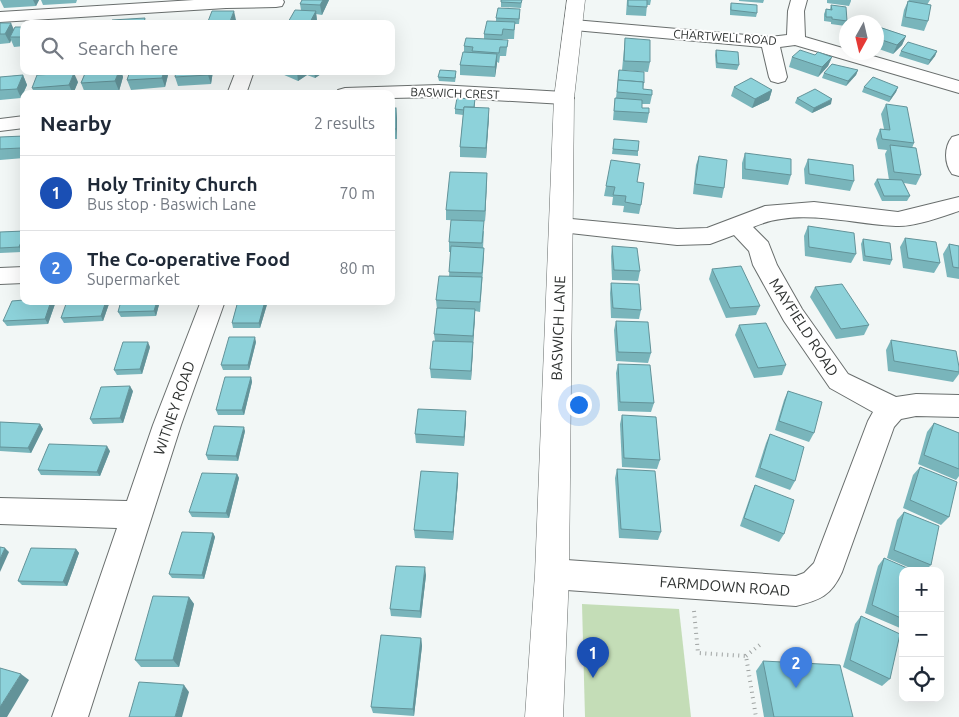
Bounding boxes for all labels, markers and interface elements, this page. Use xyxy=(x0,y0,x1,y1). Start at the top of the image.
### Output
north arrow xyxy=(839,15,884,60)
search box xyxy=(20,20,395,75)
street label: CHARTWELL ROAD xyxy=(673,27,777,47)
icon: search xyxy=(38,34,66,62)
text: Search here xyxy=(78,37,178,59)
street label: BASWICH CREST xyxy=(410,85,500,101)
text: Nearby xyxy=(40,111,111,135)
text: 2 results xyxy=(314,114,375,132)
text: Holy Trinity Church xyxy=(87,173,258,195)
text: 1 xyxy=(51,184,61,202)
text: 70 m xyxy=(339,184,375,202)
text: Bus stop · Baswich Lane xyxy=(87,195,256,213)
text: The Co-operative Food xyxy=(87,248,290,270)
text: 2 xyxy=(51,259,61,277)
text: 80 m xyxy=(339,259,375,277)
text: Supermarket xyxy=(87,270,180,288)
street label: BASWICH LANE xyxy=(548,275,568,381)
street label: MAYFIELD ROAD xyxy=(766,275,842,379)
street label: WITNEY ROAD xyxy=(150,359,198,457)
your location xyxy=(566,392,592,418)
map controls xyxy=(899,567,944,702)
button: + xyxy=(899,567,944,612)
street label: FARMDOWN ROAD xyxy=(659,573,791,599)
button: − xyxy=(899,612,944,657)
pin: 1 xyxy=(577,637,609,678)
pin: 2 xyxy=(780,647,812,688)
button: locate xyxy=(899,657,944,702)

